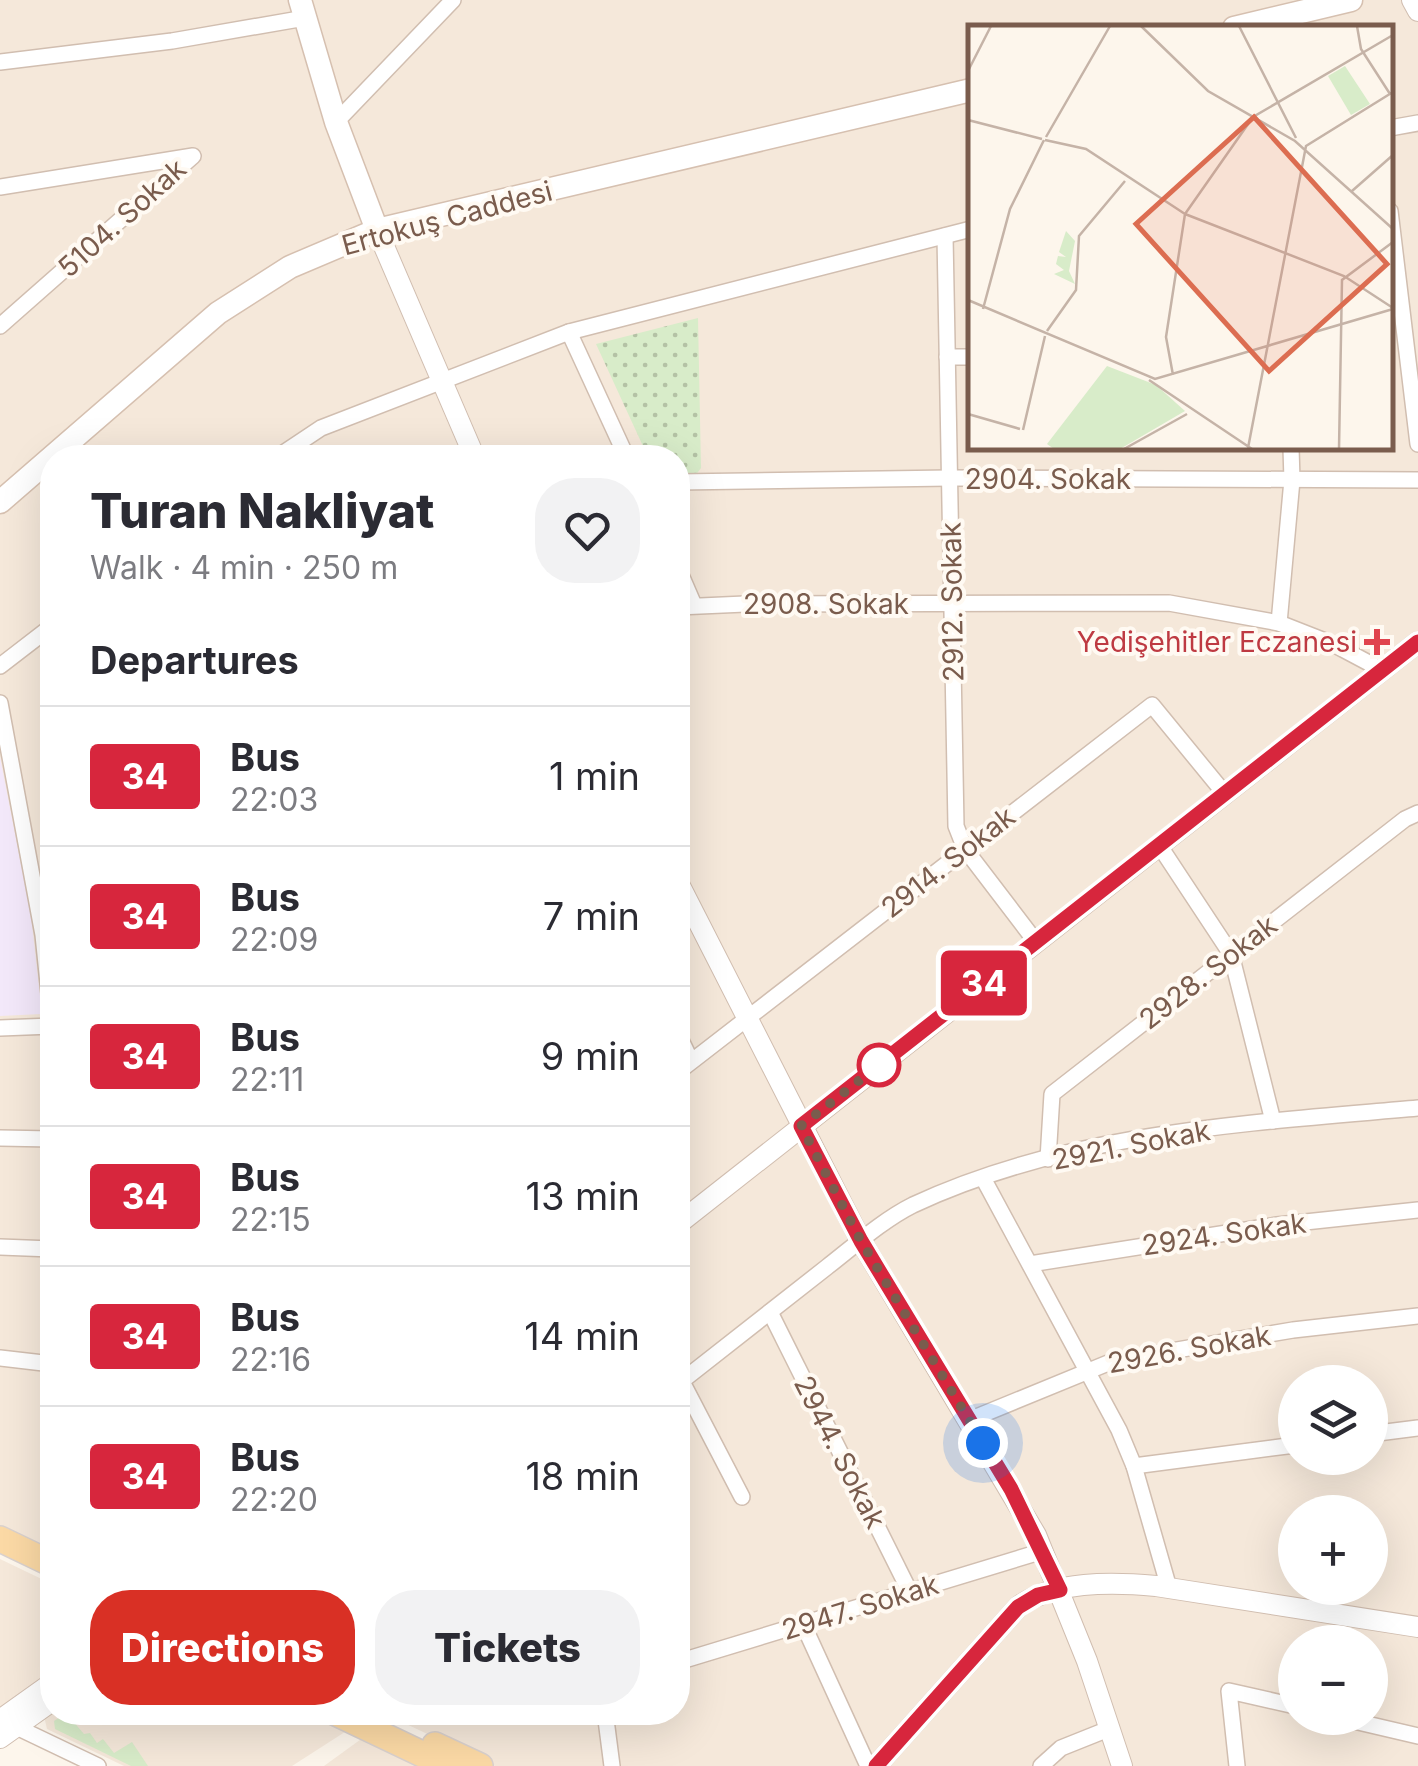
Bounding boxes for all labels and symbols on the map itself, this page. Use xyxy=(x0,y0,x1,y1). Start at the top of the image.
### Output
inset map xyxy=(968,25,1393,450)
street label: 5104. Sokak xyxy=(51,152,193,284)
street label: Ertokuş Caddesi xyxy=(338,174,556,262)
street label: 2904. Sokak xyxy=(965,462,1131,496)
street label: 2912. Sokak xyxy=(934,522,970,682)
street label: 2908. Sokak xyxy=(743,587,909,621)
place label: Yedişehitler Eczanesi xyxy=(1077,625,1357,659)
marker: Yedişehitler Eczanesi xyxy=(1366,631,1388,653)
street label: 2914. Sokak xyxy=(874,799,1022,925)
street label: 2928. Sokak xyxy=(1132,908,1284,1036)
line badge: 34 xyxy=(939,950,1029,1016)
unlabelled marker xyxy=(858,1044,900,1086)
street label: 2921. Sokak xyxy=(1049,1113,1213,1177)
street label: 2924. Sokak xyxy=(1140,1206,1308,1262)
street label: 2926. Sokak xyxy=(1105,1318,1273,1380)
street label: 2944. Sokak xyxy=(787,1370,893,1534)
your location xyxy=(958,1418,1008,1468)
street label: 2947. Sokak xyxy=(778,1567,942,1647)

